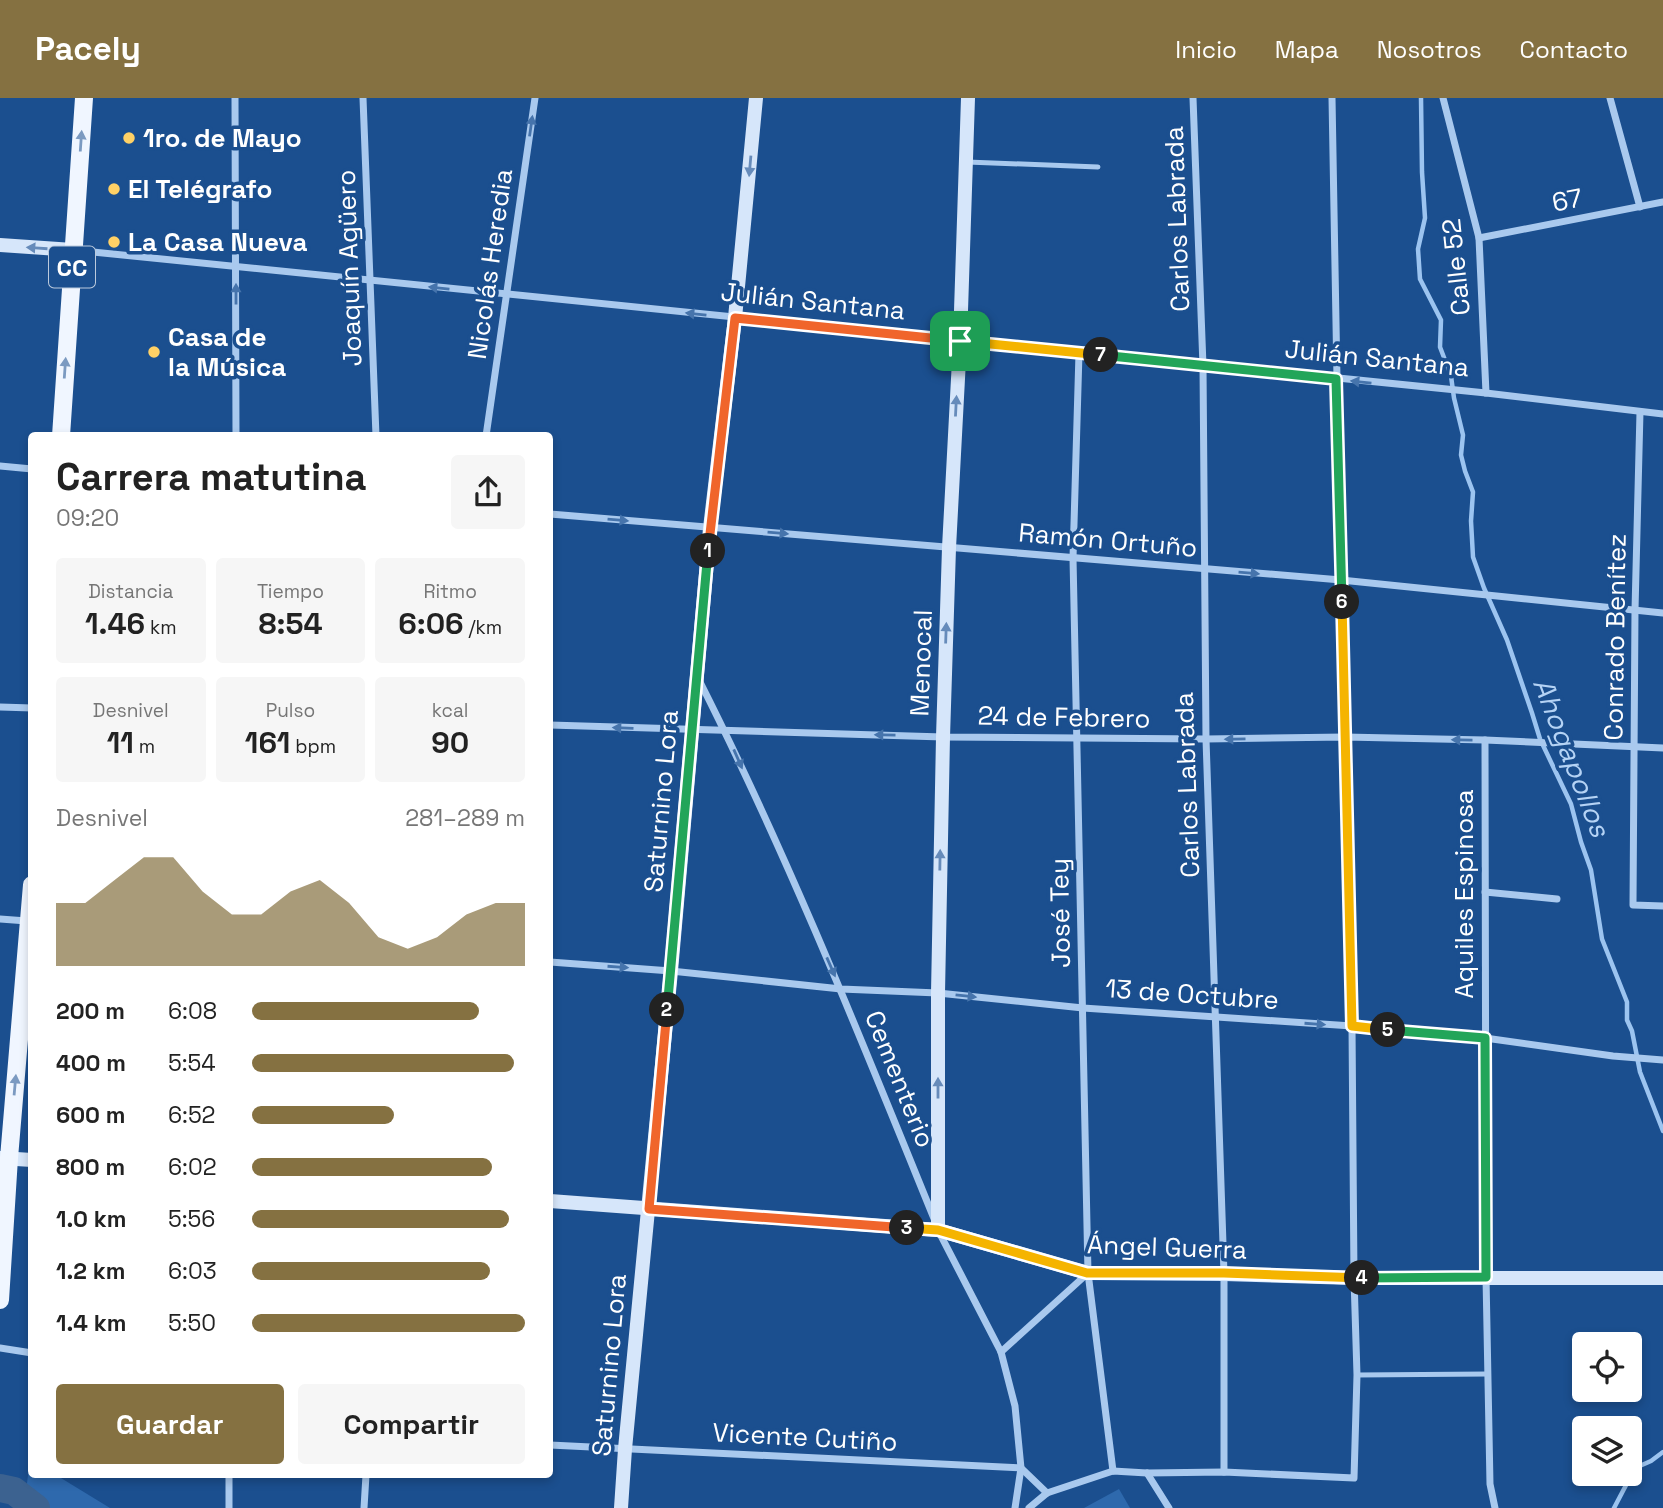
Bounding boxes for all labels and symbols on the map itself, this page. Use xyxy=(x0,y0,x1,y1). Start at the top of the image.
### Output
one-way arrow xyxy=(526,115,537,137)
place label: 1ro. de Mayo xyxy=(143,121,302,155)
street label: Carlos Labrada xyxy=(1157,126,1197,312)
one-way arrow xyxy=(75,129,86,151)
marker: 1ro. de Mayo xyxy=(121,130,137,146)
one-way arrow xyxy=(744,155,755,177)
street label: Nicolás Heredia xyxy=(460,166,520,361)
street label: Joaquín Agüero xyxy=(329,169,369,367)
place label: El Telégrafo xyxy=(128,172,272,206)
street label: 67 xyxy=(1549,180,1585,220)
marker: El Telégrafo xyxy=(106,181,122,197)
street label: Calle 52 xyxy=(1434,217,1478,317)
place label: La Casa Nueva xyxy=(128,225,308,259)
marker: La Casa Nueva xyxy=(106,234,122,250)
one-way arrow xyxy=(25,242,47,253)
road number: CC xyxy=(49,246,95,288)
street label: Julián Santana xyxy=(719,274,907,328)
one-way arrow xyxy=(428,282,450,293)
one-way arrow xyxy=(230,283,242,305)
one-way arrow xyxy=(685,308,707,319)
pin xyxy=(930,311,990,371)
place label: Casa de la Música xyxy=(168,320,286,384)
street label: Julián Santana xyxy=(1283,331,1471,385)
pin: 7 xyxy=(1084,338,1118,372)
marker: Casa de la Música xyxy=(146,344,162,360)
one-way arrow xyxy=(60,356,71,378)
one-way arrow xyxy=(1350,376,1372,387)
one-way arrow xyxy=(951,394,962,416)
one-way arrow xyxy=(607,515,629,526)
street label: Ramón Ortuño xyxy=(1017,515,1199,565)
one-way arrow xyxy=(767,528,789,539)
pin: 1 xyxy=(690,533,726,568)
street label: Conrado Benítez xyxy=(1596,533,1634,741)
one-way arrow xyxy=(1238,568,1260,579)
pin: 6 xyxy=(1324,584,1360,620)
street label: Menocal xyxy=(902,609,940,717)
one-way arrow xyxy=(941,622,952,644)
water label: Ahogapollos xyxy=(1525,672,1619,843)
street label: Carlos Labrada xyxy=(1167,692,1207,878)
street label: 24 de Febrero xyxy=(977,698,1151,736)
street label: Saturnino Lora xyxy=(636,708,686,894)
one-way arrow xyxy=(612,722,634,733)
one-way arrow xyxy=(874,729,896,741)
one-way arrow xyxy=(1224,733,1246,744)
one-way arrow xyxy=(1451,734,1473,746)
one-way arrow xyxy=(733,749,744,770)
street label: Aquiles Espinosa xyxy=(1447,789,1481,999)
one-way arrow xyxy=(935,849,946,871)
street label: José Tey xyxy=(1042,858,1078,968)
one-way arrow xyxy=(825,957,837,977)
one-way arrow xyxy=(607,962,629,973)
street label: 13 de Octubre xyxy=(1104,971,1280,1017)
one-way arrow xyxy=(955,991,977,1002)
pin: 2 xyxy=(650,992,684,1028)
street label: Cementerio xyxy=(857,1006,943,1152)
pin: 5 xyxy=(1370,1012,1406,1048)
one-way arrow xyxy=(1304,1019,1326,1030)
one-way arrow xyxy=(10,1074,21,1096)
one-way arrow xyxy=(932,1077,944,1099)
pin: 3 xyxy=(890,1210,925,1246)
street label: Ángel Guerra xyxy=(1086,1227,1248,1267)
pin: 4 xyxy=(1344,1260,1380,1296)
street label: Saturnino Lora xyxy=(584,1272,634,1458)
street label: Vicente Cutiño xyxy=(711,1415,899,1459)

